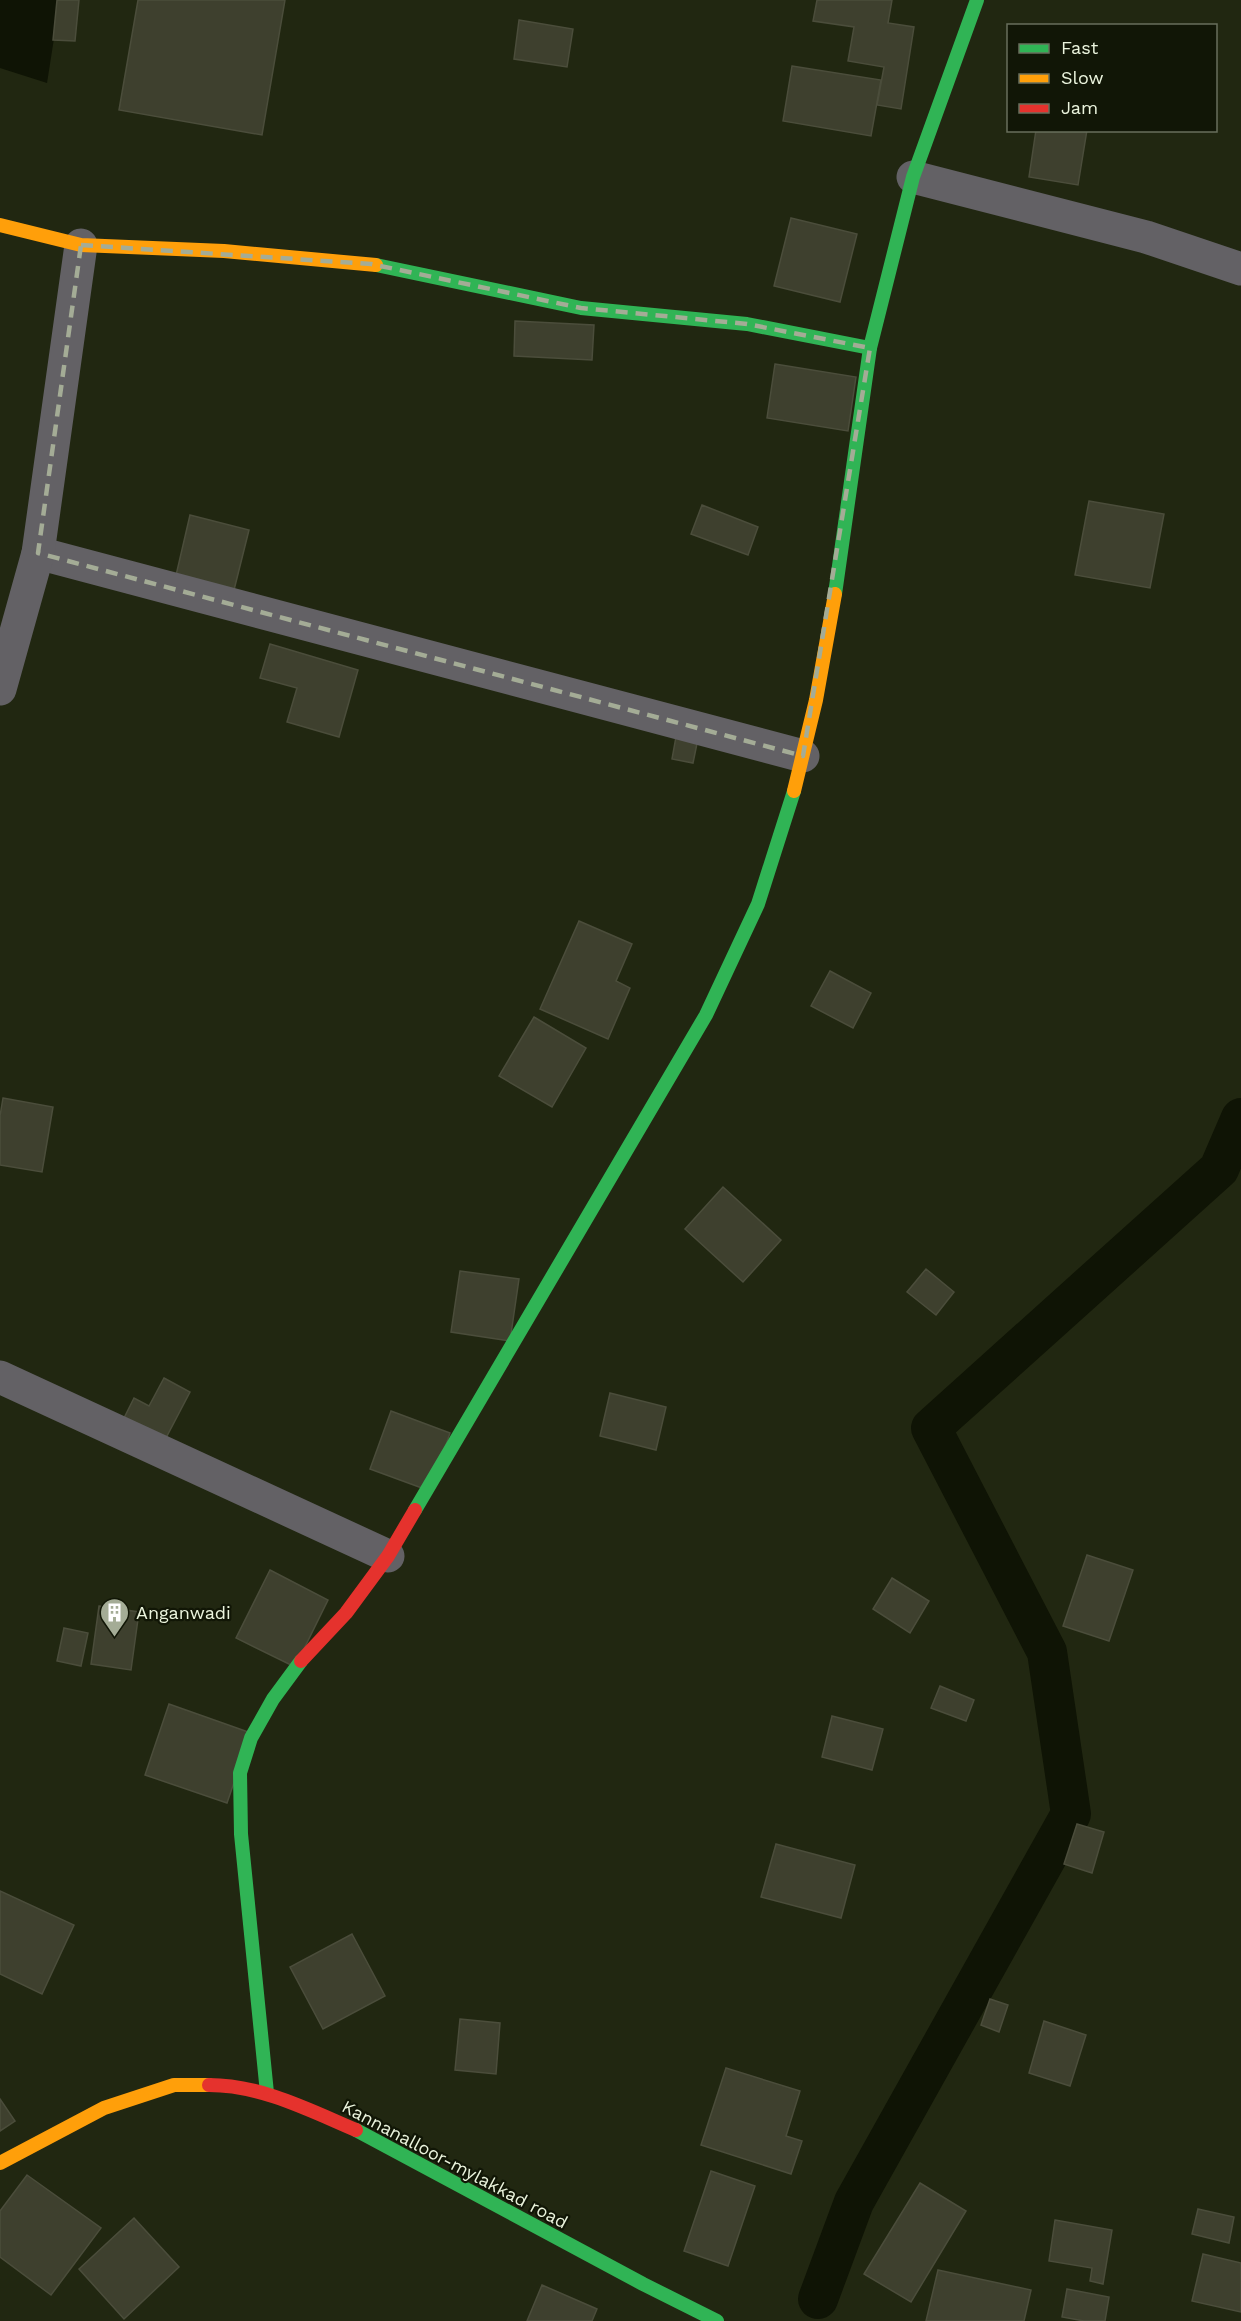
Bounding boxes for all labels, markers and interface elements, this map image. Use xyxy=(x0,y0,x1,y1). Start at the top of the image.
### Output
legend xyxy=(1007,24,1217,132)
text: Fast xyxy=(1061,37,1099,58)
text: Slow xyxy=(1061,67,1104,88)
text: Jam xyxy=(1061,97,1098,118)
building icon: Anganwadi xyxy=(99,1596,131,1638)
place label: Anganwadi xyxy=(136,1602,231,1623)
street label: Kannanalloor-mylakkad road xyxy=(339,2095,571,2233)

